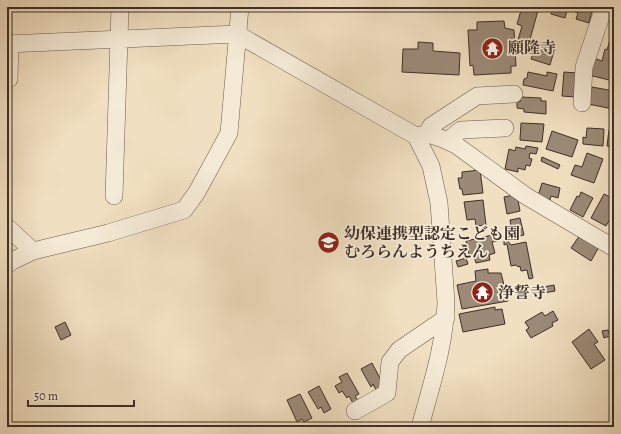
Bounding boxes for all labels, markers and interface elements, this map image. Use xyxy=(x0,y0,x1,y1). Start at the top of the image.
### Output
temple icon: 願隆寺 xyxy=(479,35,505,61)
place label: 願隆寺 xyxy=(508,37,556,59)
place label: 幼保連携型認定こども園 むろらんようちえん xyxy=(344,223,520,263)
school or university icon: 幼保連携型認定こども園 むろらんようちえん xyxy=(315,230,341,256)
temple icon: 浄誓寺 xyxy=(469,280,495,306)
place label: 浄誓寺 xyxy=(498,282,546,304)
scale bar xyxy=(28,382,134,408)
text: 50 m xyxy=(34,388,58,404)

